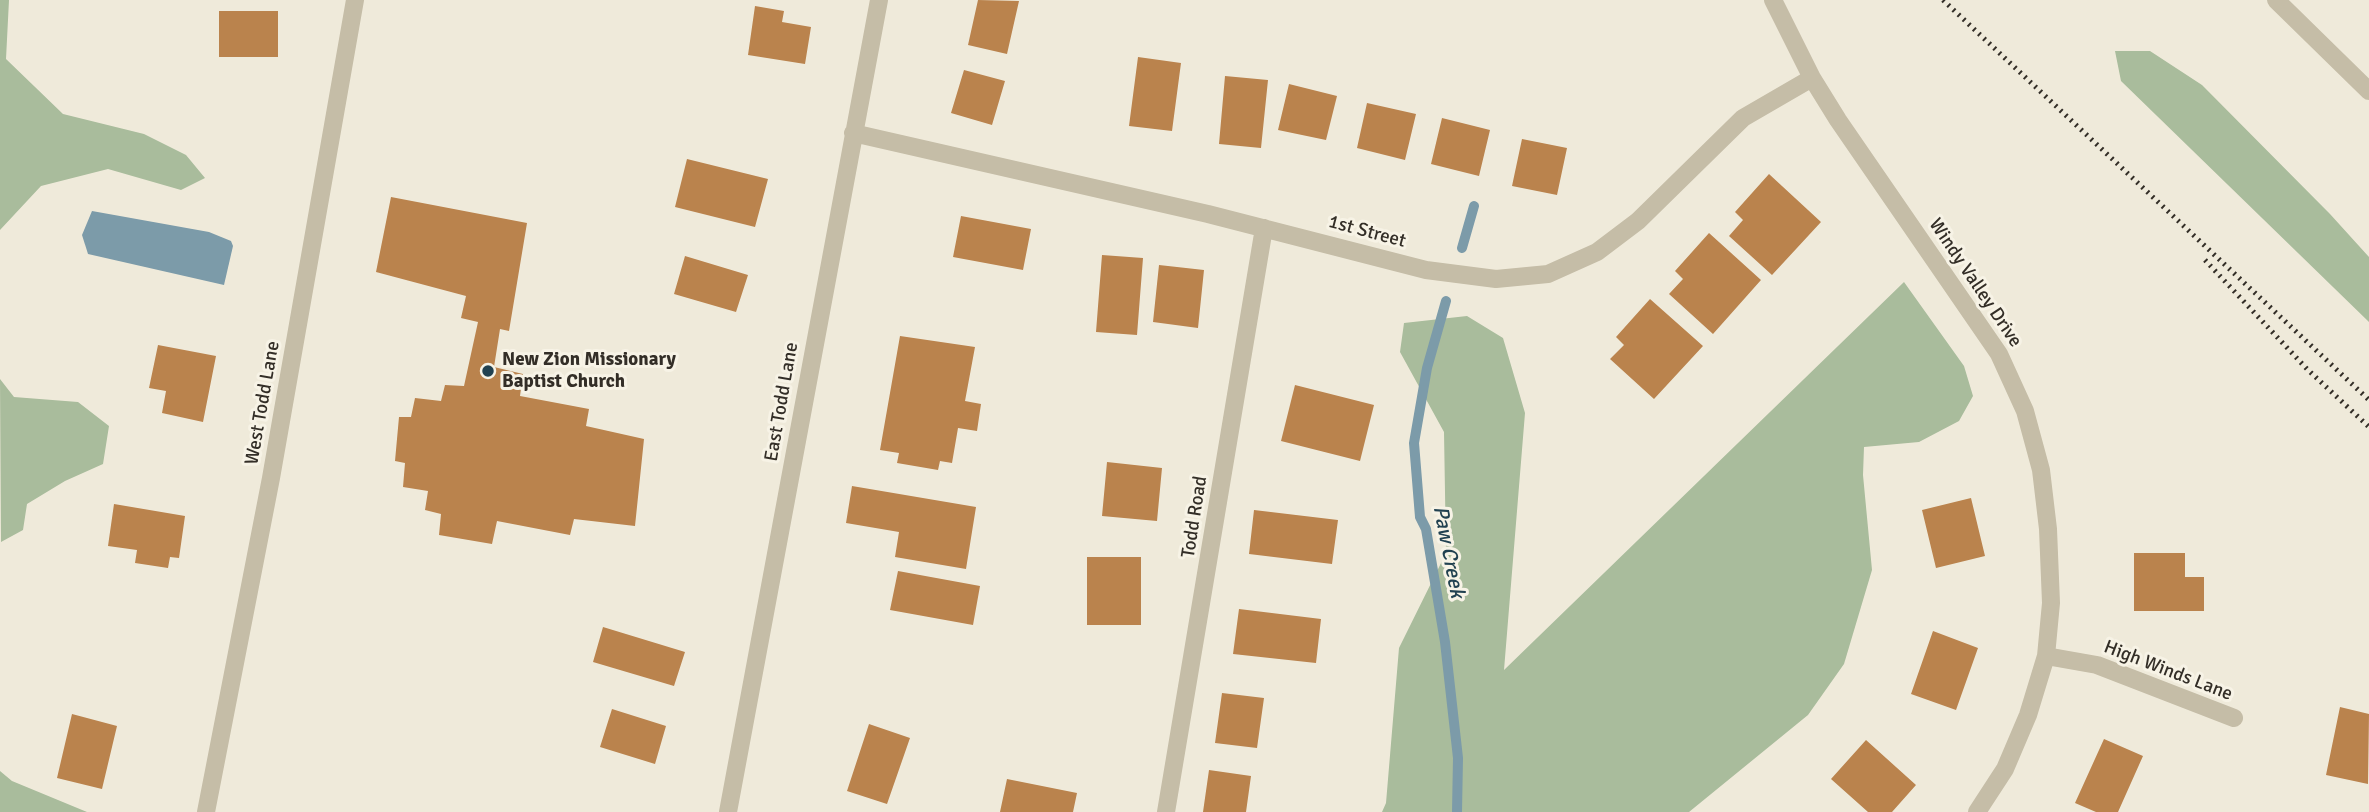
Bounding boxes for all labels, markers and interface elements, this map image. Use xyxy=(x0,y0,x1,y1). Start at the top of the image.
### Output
street label: 1st Street xyxy=(1326,211,1408,253)
street label: Windy Valley Drive xyxy=(1924,214,2026,352)
street label: West Todd Lane xyxy=(241,339,285,467)
street label: East Todd Lane xyxy=(760,341,804,463)
place label: New Zion Missionary Baptist Church xyxy=(502,349,676,393)
marker: New Zion Missionary Baptist Church xyxy=(480,363,496,379)
street label: Todd Road xyxy=(1177,474,1213,560)
water label: Paw Creek xyxy=(1427,504,1469,600)
street label: High Winds Lane xyxy=(2100,636,2236,706)

